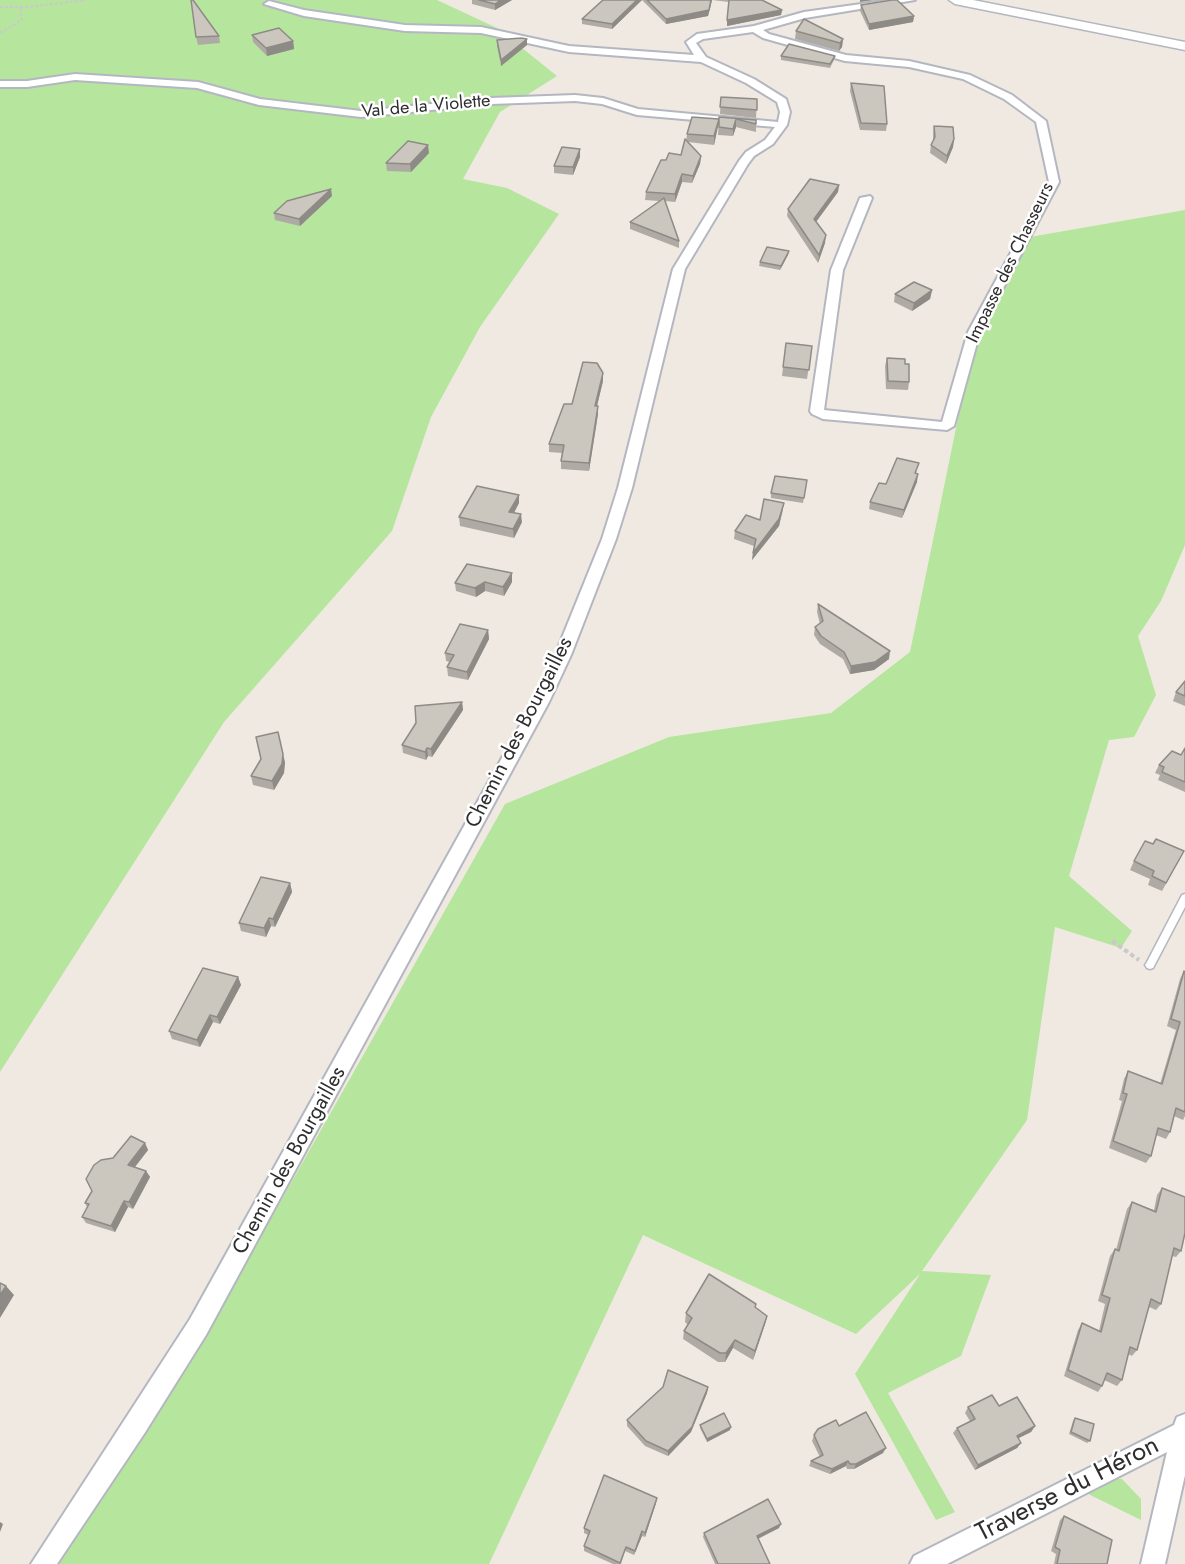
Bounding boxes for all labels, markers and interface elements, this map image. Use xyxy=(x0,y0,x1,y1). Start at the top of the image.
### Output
street label: Val de la Violette xyxy=(361,91,491,123)
street label: Impasse des Chasseurs xyxy=(963,179,1059,347)
street label: Chemin des Bourgailles xyxy=(461,633,579,833)
street label: Chemin des Bourgailles xyxy=(228,1063,352,1259)
street label: Traverse du Héron xyxy=(971,1430,1165,1550)

